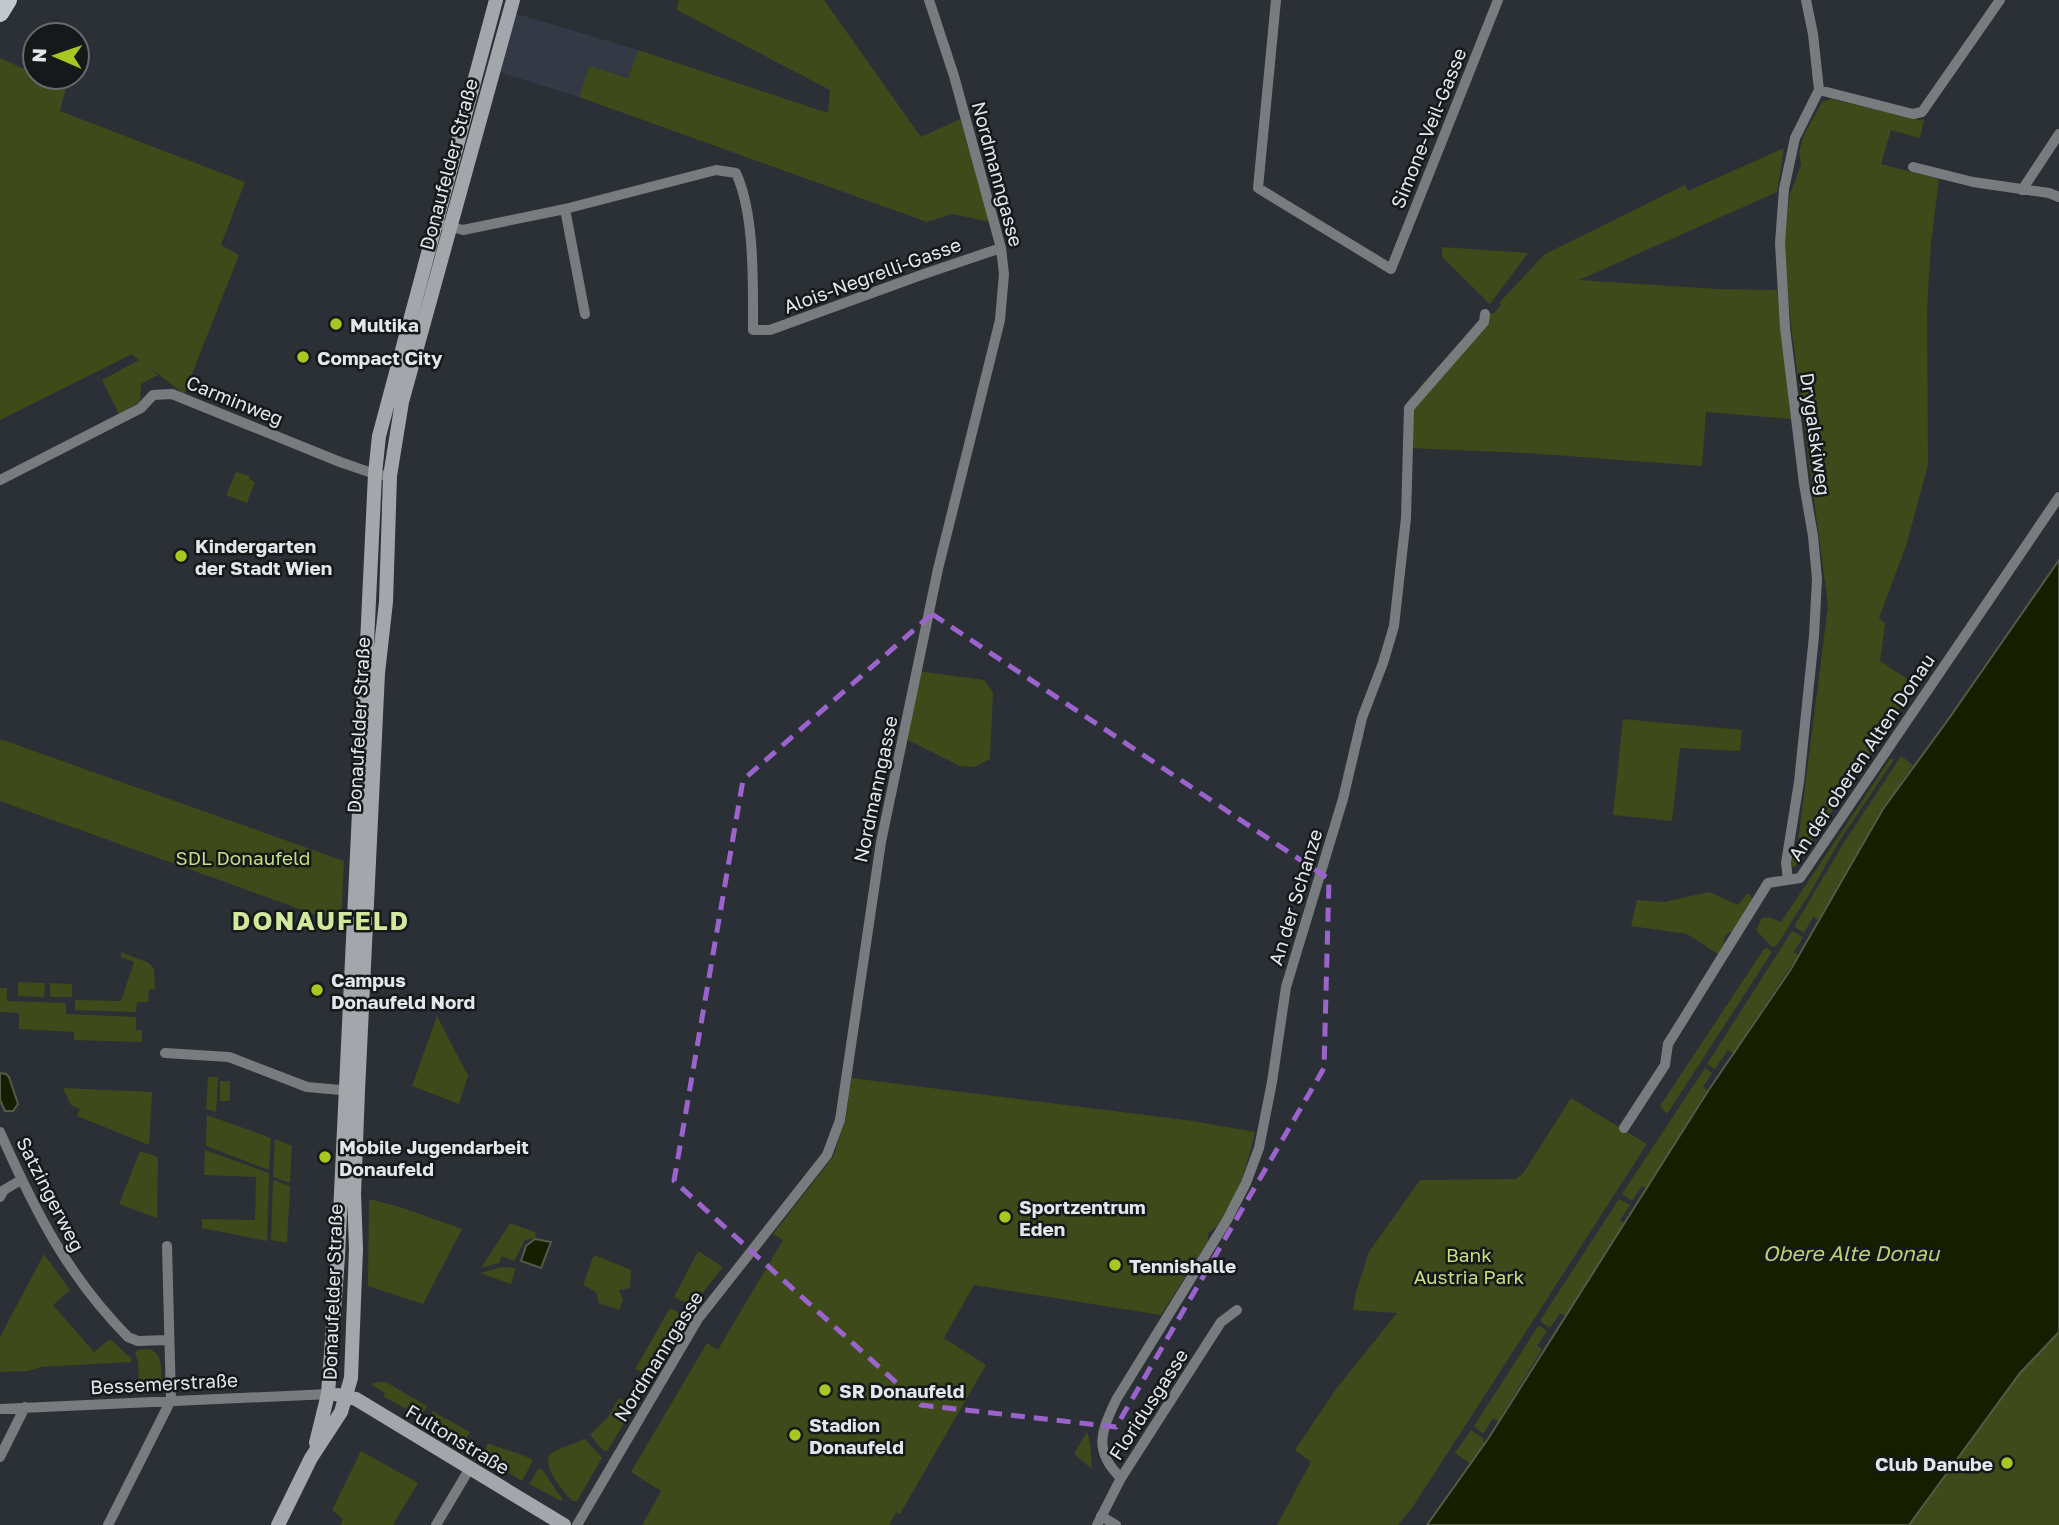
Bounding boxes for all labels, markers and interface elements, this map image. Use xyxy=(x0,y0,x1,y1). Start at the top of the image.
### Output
north arrow xyxy=(21,21,91,91)
street label: Simone-Veil-Gasse xyxy=(1385,44,1471,212)
text: N xyxy=(27,48,50,63)
street label: Donaufelder Straße xyxy=(414,76,482,252)
street label: Nordmanngasse xyxy=(968,99,1028,249)
street label: Alois-Negrelli-Gasse xyxy=(780,232,964,318)
place label: Multika xyxy=(350,313,419,336)
marker: Multika xyxy=(328,316,344,332)
place label: Compact City xyxy=(317,346,443,369)
marker: Compact City xyxy=(295,349,311,365)
street label: Carminweg xyxy=(183,370,287,430)
street label: Drygalskiweg xyxy=(1796,371,1836,497)
place label: Kindergarten der Stadt Wien xyxy=(195,534,332,579)
marker: Kindergarten der Stadt Wien xyxy=(173,548,189,564)
street label: Donaufelder Straße xyxy=(342,636,374,814)
street label: An der oberen Alten Donau xyxy=(1783,649,1939,865)
street label: Nordmanngasse xyxy=(848,714,902,864)
street label: An der Schanze xyxy=(1263,826,1327,968)
park label: SDL Donaufeld xyxy=(176,846,311,869)
district label: DONAUFELD xyxy=(232,905,410,936)
place label: Campus Donaufeld Nord xyxy=(331,968,475,1013)
marker: Campus Donaufeld Nord xyxy=(309,982,325,998)
street label: Satzingerweg xyxy=(12,1133,90,1255)
place label: Mobile Jugendarbeit Donaufeld xyxy=(339,1135,529,1180)
marker: Mobile Jugendarbeit Donaufeld xyxy=(317,1149,333,1165)
place label: Sportzentrum Eden xyxy=(1019,1195,1146,1240)
street label: Donaufelder Straße xyxy=(317,1203,347,1381)
marker: Sportzentrum Eden xyxy=(997,1209,1013,1225)
water label: Obere Alte Donau xyxy=(1763,1240,1941,1266)
park label: Bank Austria Park xyxy=(1414,1243,1525,1288)
place label: Tennishalle xyxy=(1129,1254,1236,1277)
marker: Tennishalle xyxy=(1107,1257,1123,1273)
street label: Nordmanngasse xyxy=(609,1287,707,1425)
street label: Floridusgasse xyxy=(1104,1344,1192,1464)
street label: Bessemerstraße xyxy=(90,1368,238,1398)
place label: SR Donaufeld xyxy=(839,1379,965,1402)
marker: SR Donaufeld xyxy=(817,1382,833,1398)
street label: Fultonstraße xyxy=(402,1399,514,1479)
place label: Stadion Donaufeld xyxy=(809,1413,904,1458)
marker: Stadion Donaufeld xyxy=(787,1427,803,1443)
place label: Club Danube xyxy=(1875,1452,1993,1475)
marker: Club Danube xyxy=(1999,1455,2015,1471)

